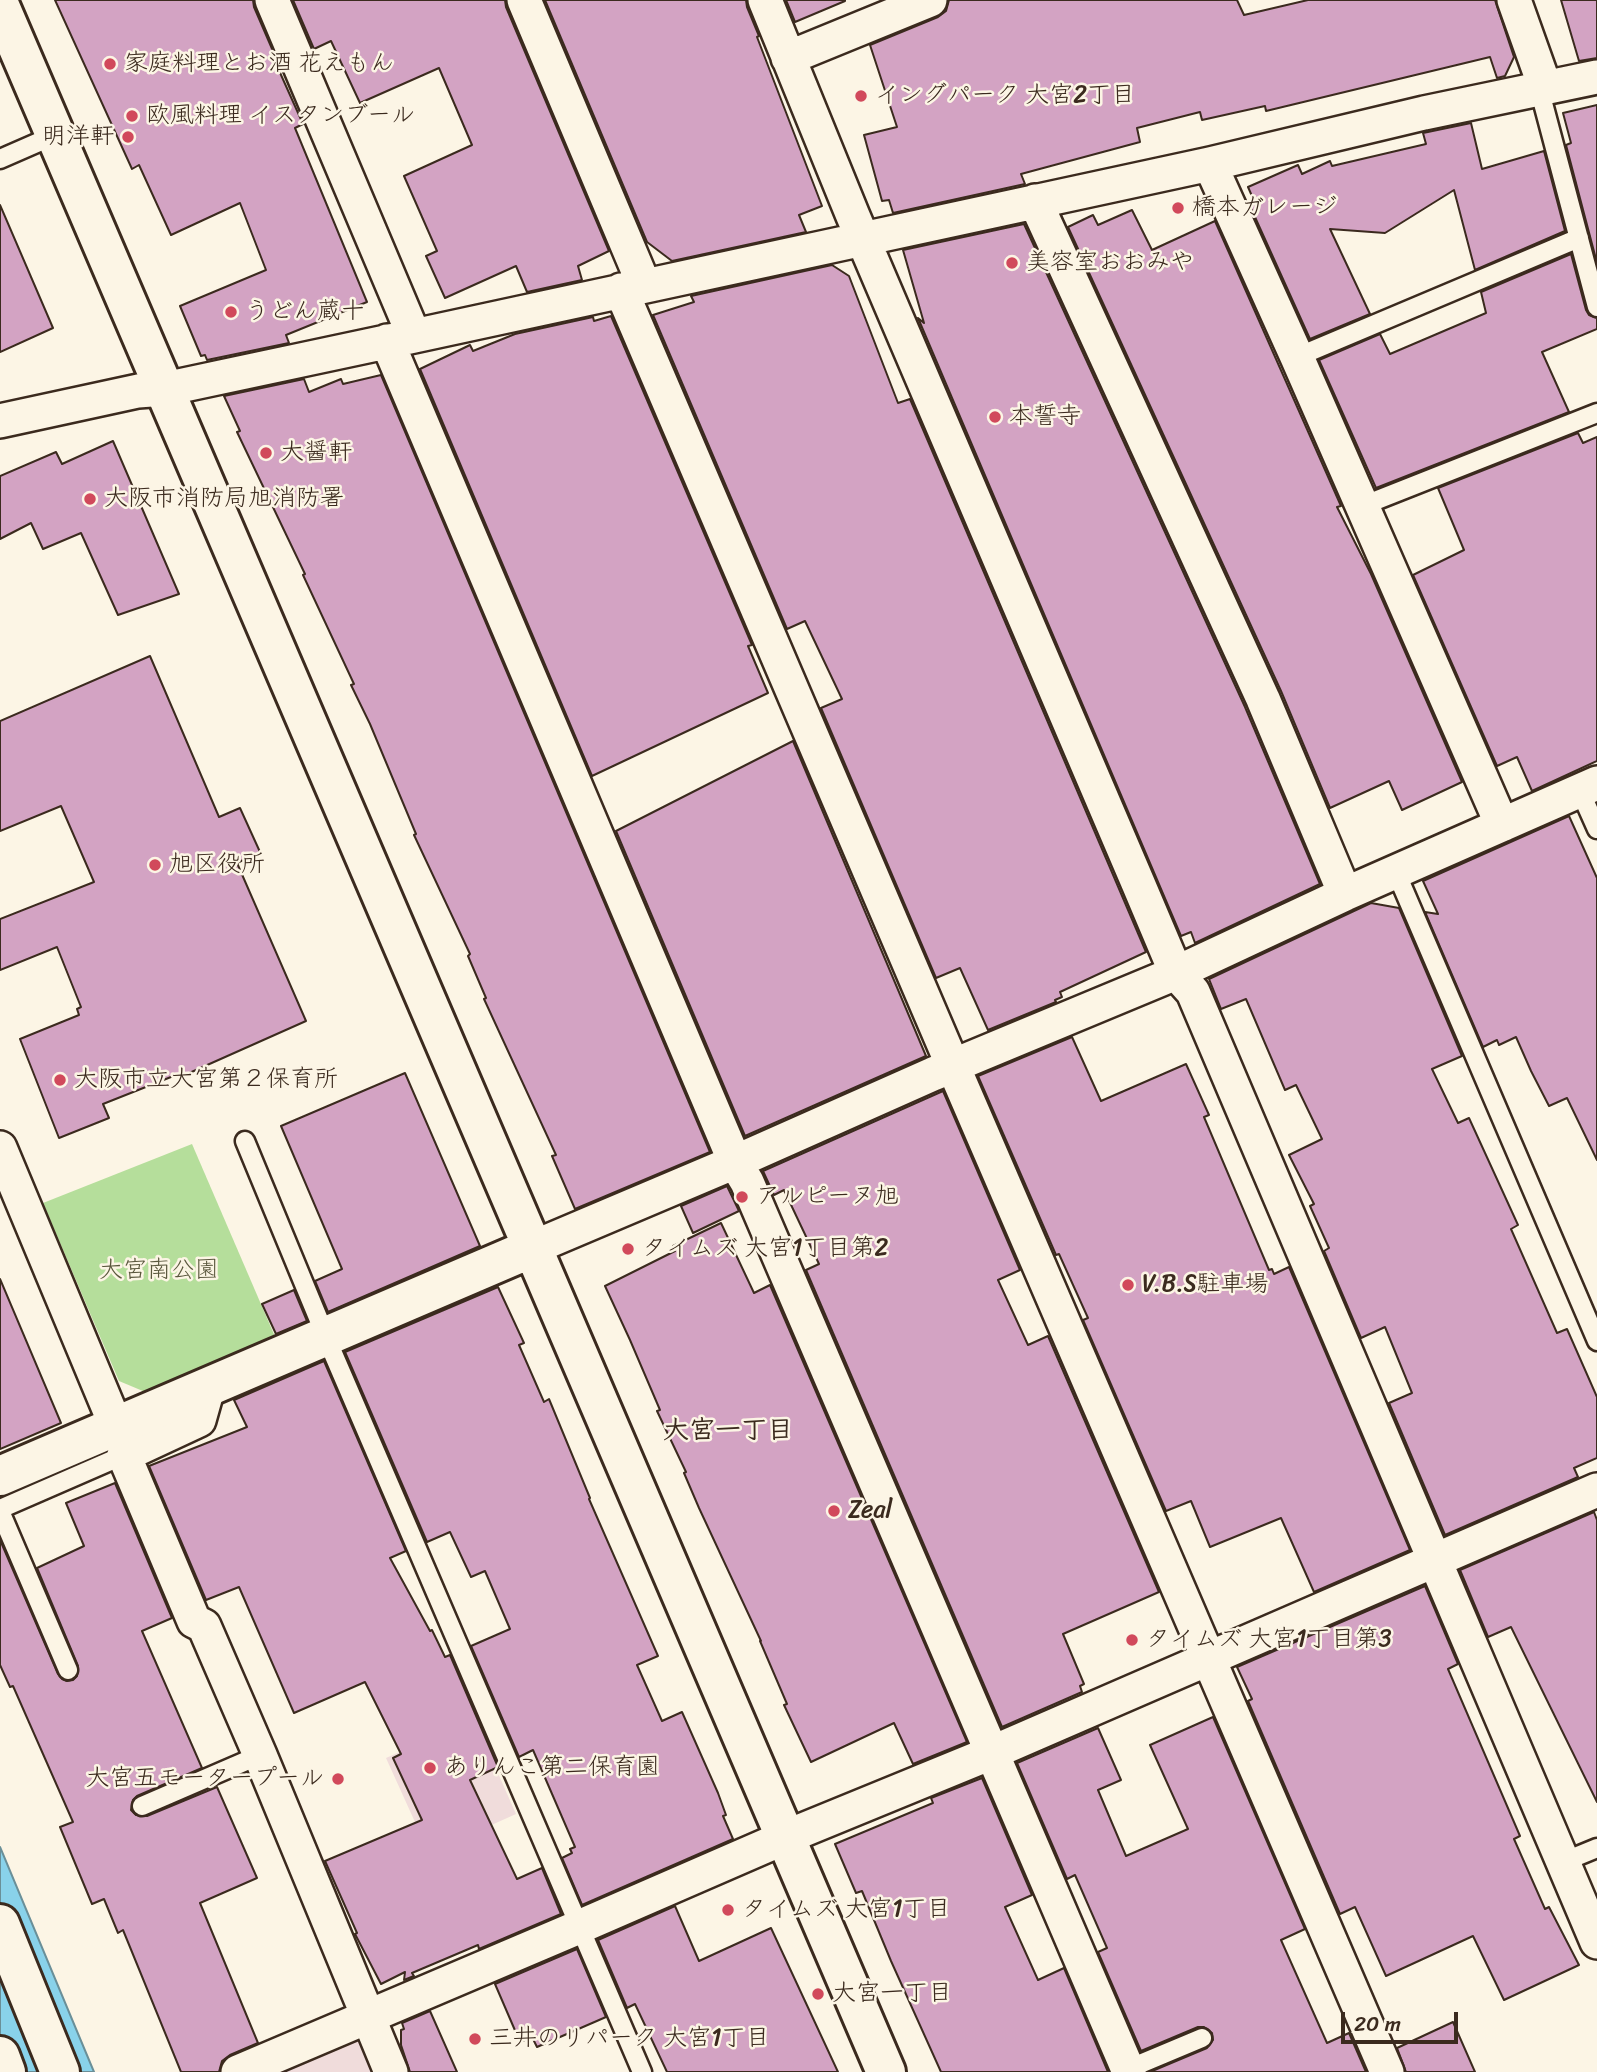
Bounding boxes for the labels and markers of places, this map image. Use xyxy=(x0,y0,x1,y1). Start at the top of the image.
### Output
place label: 家庭料理とお酒 花えもん xyxy=(124,50,394,78)
marker: 家庭料理とお酒 花えもん xyxy=(102,56,118,72)
place label: イングパーク 大宮2丁目 xyxy=(875,82,1135,110)
marker: イングパーク 大宮2丁目 xyxy=(853,88,869,104)
place label: 欧風料理 イスタンブール xyxy=(146,102,415,130)
marker: 欧風料理 イスタンブール xyxy=(124,108,140,124)
place label: 明洋軒 xyxy=(42,123,114,151)
marker: 明洋軒 xyxy=(120,129,136,145)
place label: 橋本ガレージ xyxy=(1192,194,1337,222)
marker: 橋本ガレージ xyxy=(1170,200,1186,216)
place label: 美容室おおみや xyxy=(1026,249,1194,277)
marker: 美容室おおみや xyxy=(1004,255,1020,271)
place label: うどん蔵十 xyxy=(245,298,365,326)
marker: うどん蔵十 xyxy=(223,304,239,320)
place label: 本誓寺 xyxy=(1009,403,1081,431)
marker: 本誓寺 xyxy=(987,409,1003,425)
place label: 大醤軒 xyxy=(280,439,352,467)
marker: 大醤軒 xyxy=(258,445,274,461)
place label: 大阪市消防局旭消防署 xyxy=(104,485,344,513)
marker: 大阪市消防局旭消防署 xyxy=(82,491,98,507)
place label: 旭区役所 xyxy=(169,851,265,879)
marker: 旭区役所 xyxy=(147,857,163,873)
place label: 大阪市立大宮第２保育所 xyxy=(74,1066,338,1094)
marker: 大阪市立大宮第２保育所 xyxy=(52,1072,68,1088)
place label: アルピーヌ旭 xyxy=(756,1183,899,1211)
marker: アルピーヌ旭 xyxy=(734,1189,750,1205)
place label: タイムズ 大宮1丁目第2 xyxy=(642,1235,888,1263)
marker: タイムズ 大宮1丁目第2 xyxy=(620,1241,636,1257)
place label: V.B.S駐車場 xyxy=(1142,1271,1269,1299)
marker: V.B.S駐車場 xyxy=(1120,1277,1136,1293)
place label: Zeal xyxy=(848,1497,892,1525)
marker: Zeal xyxy=(826,1503,842,1519)
place label: タイムズ 大宮1丁目第3 xyxy=(1146,1626,1392,1654)
marker: タイムズ 大宮1丁目第3 xyxy=(1124,1632,1140,1648)
place label: ありんこ第二保育園 xyxy=(444,1754,660,1782)
marker: ありんこ第二保育園 xyxy=(422,1760,438,1776)
place label: 大宮五モータープール xyxy=(85,1765,324,1793)
marker: 大宮五モータープール xyxy=(330,1771,346,1787)
place label: タイムズ 大宮1丁目 xyxy=(742,1896,951,1924)
marker: タイムズ 大宮1丁目 xyxy=(720,1902,736,1918)
place label: 大宮一丁目 xyxy=(832,1980,952,2008)
marker: 大宮一丁目 xyxy=(810,1986,826,2002)
place label: 三井のリパーク 大宮1丁目 xyxy=(489,2025,770,2053)
marker: 三井のリパーク 大宮1丁目 xyxy=(467,2031,483,2047)

